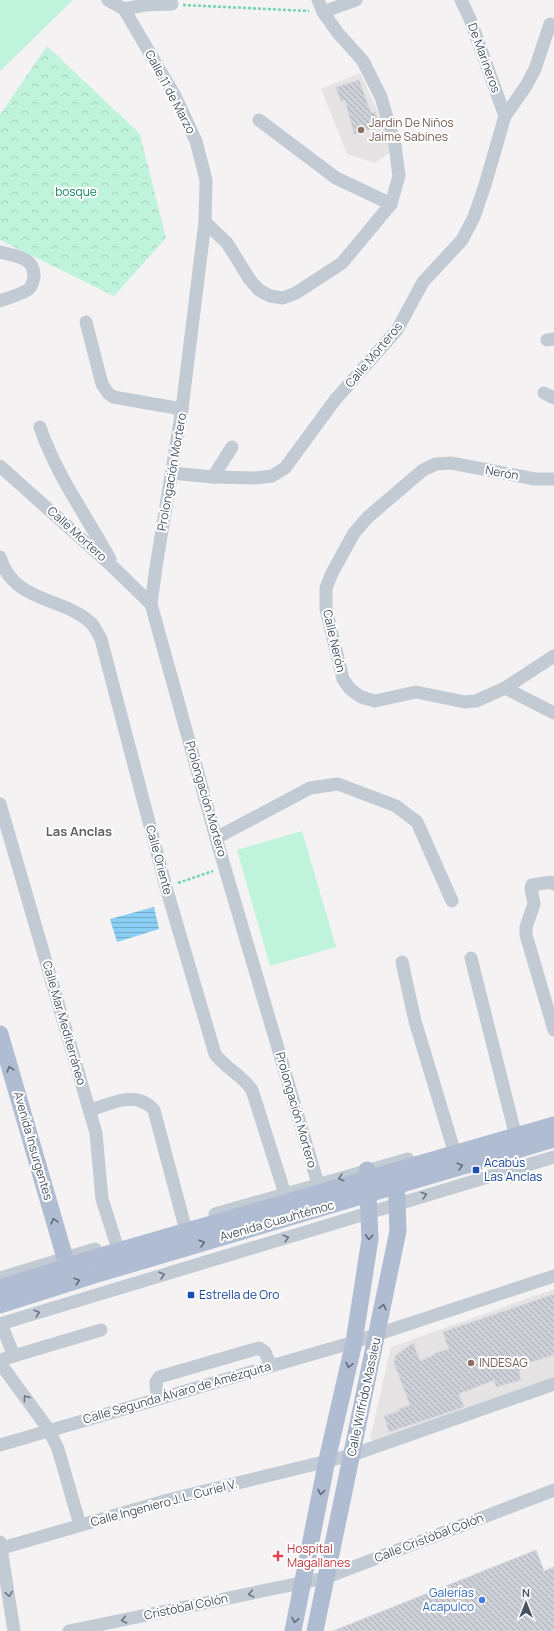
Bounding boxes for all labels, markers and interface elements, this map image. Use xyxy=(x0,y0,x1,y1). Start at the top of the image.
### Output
street label: De Marineros xyxy=(464,21,505,95)
street label: Calle 11 de Marzo xyxy=(141,47,200,137)
place label: Jardin De Niños Jaime Sabines xyxy=(369,114,454,145)
marker: Jardin De Niños Jaime Sabines xyxy=(356,125,366,135)
park label: bosque xyxy=(55,183,97,200)
street label: Calle Morteros xyxy=(341,318,406,391)
street label: Prolongación Mortero xyxy=(153,412,190,532)
street label: Nerón xyxy=(484,461,520,484)
street label: Calle Mortero xyxy=(44,502,111,565)
street label: Calle Nerón xyxy=(319,608,350,674)
street label: Prolongación Mortero xyxy=(182,739,231,859)
district label: Las Anclas xyxy=(46,822,112,840)
street label: Calle Oriente xyxy=(142,823,177,897)
street label: Calle Mar Mediterráneo xyxy=(39,959,90,1087)
street label: Prolongación Mortero xyxy=(272,1050,321,1170)
one-way arrow xyxy=(6,1066,15,1073)
street label: Avenida Insurgentes xyxy=(10,1090,57,1202)
place label: Acabús Las Anclas xyxy=(484,1154,542,1185)
one-way arrow xyxy=(457,1162,464,1171)
marker: Acabús Las Anclas xyxy=(471,1165,481,1175)
one-way arrow xyxy=(338,1173,345,1182)
one-way arrow xyxy=(420,1191,427,1200)
street label: Avenida Cuauhtémoc xyxy=(218,1196,336,1245)
one-way arrow xyxy=(50,1217,59,1224)
one-way arrow xyxy=(283,1234,290,1242)
one-way arrow xyxy=(365,1234,374,1240)
one-way arrow xyxy=(198,1239,205,1248)
one-way arrow xyxy=(158,1271,165,1280)
one-way arrow xyxy=(73,1277,80,1285)
place label: Estrella de Oro xyxy=(199,1286,279,1303)
marker: Estrella de Oro xyxy=(186,1290,196,1300)
one-way arrow xyxy=(378,1303,386,1310)
one-way arrow xyxy=(34,1309,41,1318)
street label: Calle Wilfrido Massieu xyxy=(343,1336,384,1458)
place label: INDESAG xyxy=(479,1354,528,1371)
street label: Calle Segunda Álvaro de Amézquita xyxy=(81,1358,273,1427)
marker: INDESAG xyxy=(466,1358,476,1368)
one-way arrow xyxy=(345,1362,353,1368)
one-way arrow xyxy=(24,1396,31,1403)
street label: Calle Ingeniero J. L. Curiel V. xyxy=(89,1475,239,1530)
one-way arrow xyxy=(317,1489,326,1495)
street label: Calle Cristóbal Colón xyxy=(372,1509,486,1566)
place label: Hospital Magallanes xyxy=(287,1540,350,1571)
marker: Hospital Magallanes xyxy=(272,1550,284,1562)
north arrow xyxy=(506,1583,546,1623)
place label: Galerías Acapulco xyxy=(423,1584,474,1615)
text: N xyxy=(522,1585,530,1600)
street label: Cristóbal Colón xyxy=(142,1589,229,1624)
one-way arrow xyxy=(248,1589,254,1597)
one-way arrow xyxy=(4,1591,13,1597)
marker: Galerías Acapulco xyxy=(477,1595,487,1605)
one-way arrow xyxy=(121,1615,127,1623)
one-way arrow xyxy=(292,1616,300,1623)

